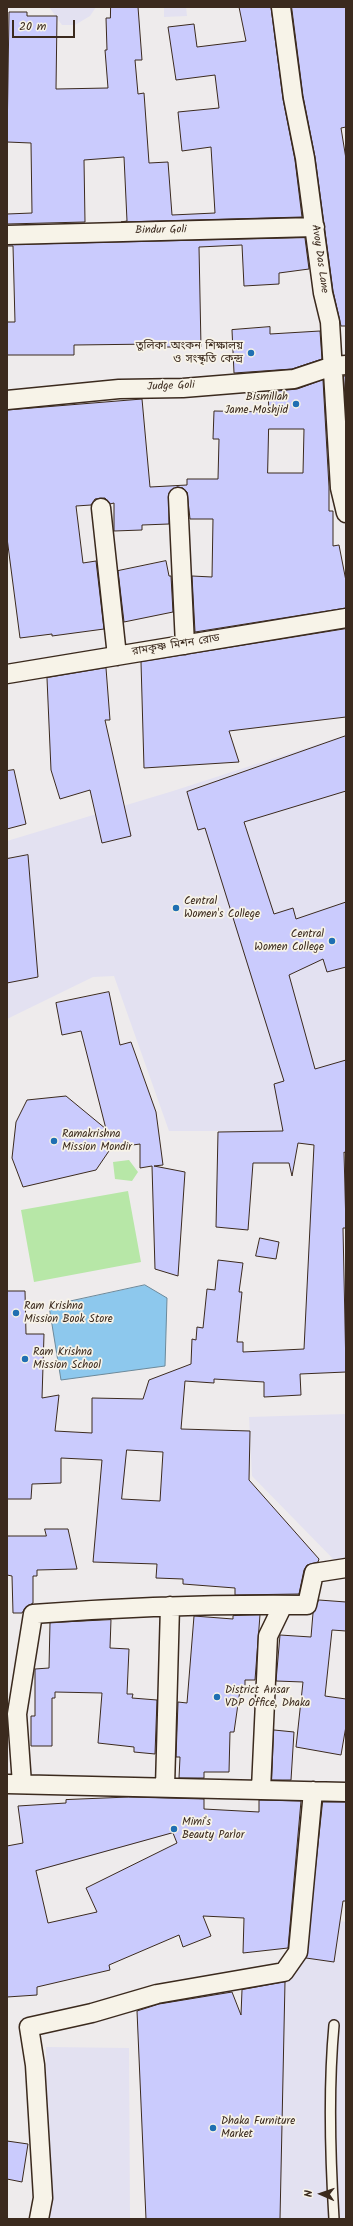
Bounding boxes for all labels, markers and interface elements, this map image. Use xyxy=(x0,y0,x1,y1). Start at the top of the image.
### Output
scale bar xyxy=(14,12,77,38)
text: 20 m xyxy=(19,17,46,36)
street label: Bindur Goli xyxy=(135,224,187,238)
street label: Avoy Das Lane xyxy=(308,224,330,294)
place label: তুলিকা অংকন শিক্ষালয় ও সংস্কৃতি কেন্দ্র xyxy=(136,340,243,366)
marker: তুলিকা অংকন শিক্ষালয় ও সংস্কৃতি কেন্দ্র xyxy=(246,348,256,358)
street label: Judge Goli xyxy=(147,380,195,394)
place label: Bismillah Jame Moshjid xyxy=(224,391,288,417)
marker: Bismillah Jame Moshjid xyxy=(291,399,301,409)
street label: রামকৃষ্ণ মিশন রোড xyxy=(131,633,221,659)
place label: Central Women's College xyxy=(184,895,260,921)
marker: Central Women's College xyxy=(171,903,181,913)
place label: Central Women College xyxy=(254,928,324,954)
marker: Central Women College xyxy=(327,936,337,946)
place label: Ramakrishna Mission Mondir xyxy=(62,1128,132,1154)
marker: Ramakrishna Mission Mondir xyxy=(49,1136,59,1146)
place label: Ram Krishna Mission Book Store xyxy=(24,1300,113,1326)
marker: Ram Krishna Mission Book Store xyxy=(11,1308,21,1318)
place label: Ram Krishna Mission School xyxy=(33,1346,101,1372)
marker: Ram Krishna Mission School xyxy=(20,1354,30,1364)
place label: District Ansar VDP Office, Dhaka xyxy=(225,1684,310,1710)
marker: District Ansar VDP Office, Dhaka xyxy=(212,1692,222,1702)
place label: Mimi's Beauty Parlor xyxy=(182,1816,244,1842)
marker: Mimi's Beauty Parlor xyxy=(169,1824,179,1834)
place label: Dhaka Furniture Market xyxy=(221,2115,295,2141)
marker: Dhaka Furniture Market xyxy=(208,2123,218,2133)
north arrow xyxy=(301,2174,341,2214)
text: N xyxy=(300,2190,318,2197)

